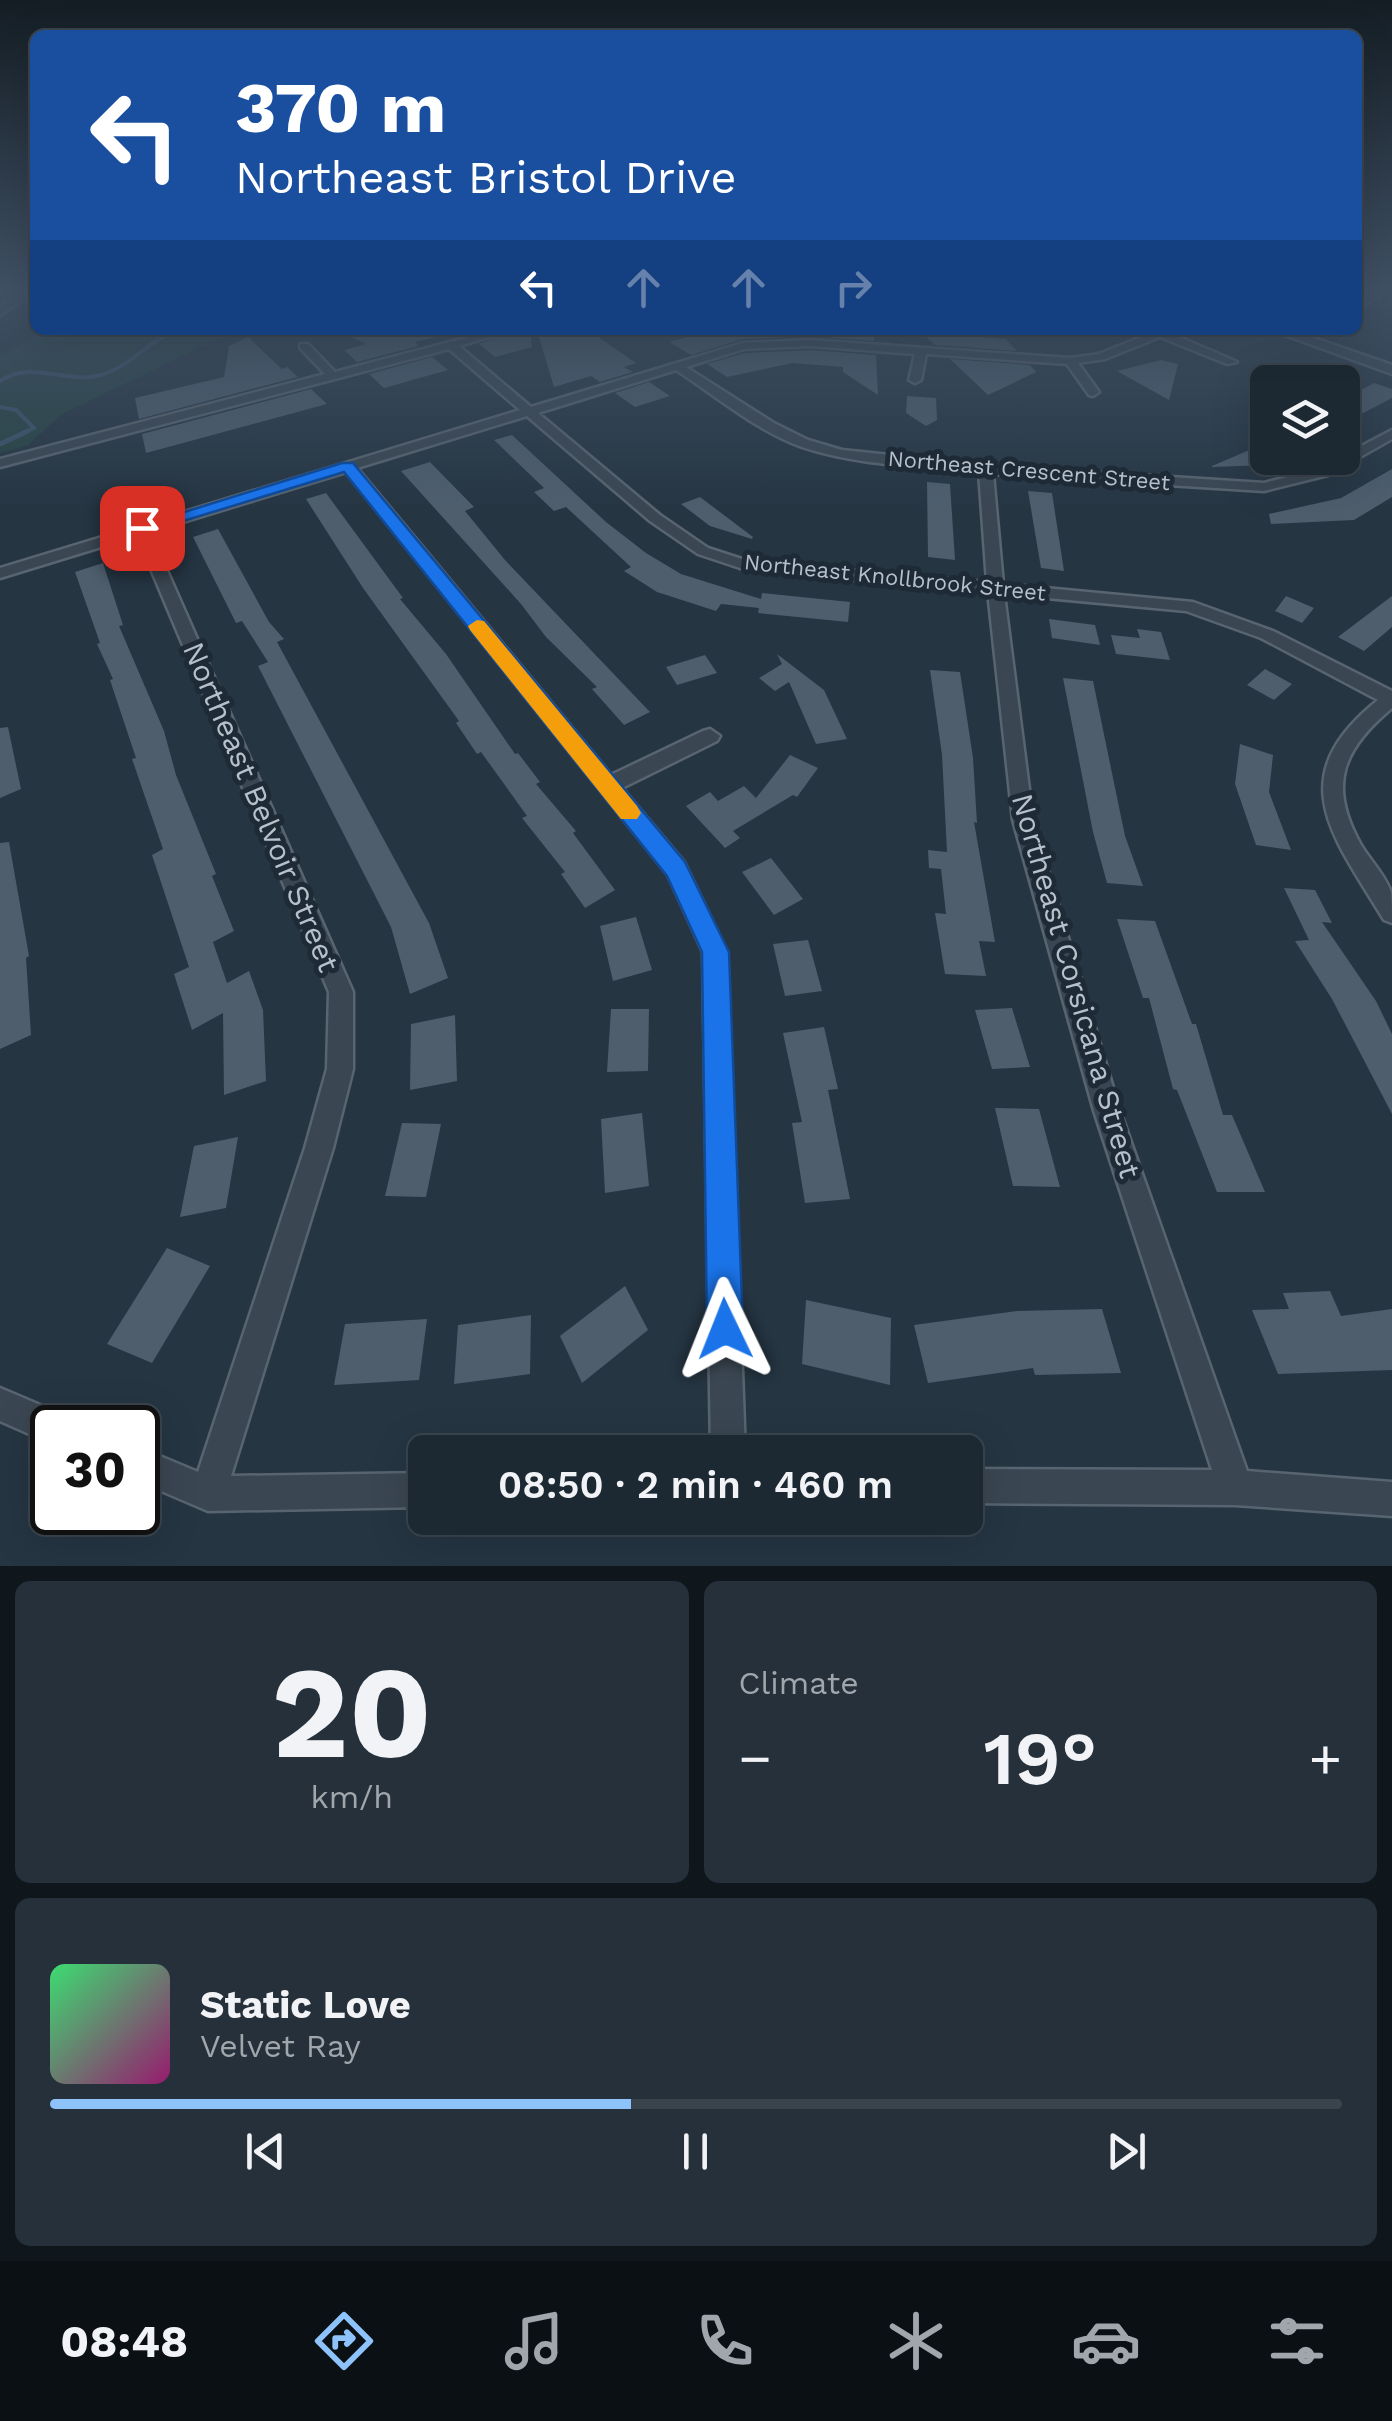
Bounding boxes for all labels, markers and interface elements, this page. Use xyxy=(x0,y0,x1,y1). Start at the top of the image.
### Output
text: 370 m xyxy=(235,67,446,149)
icon: left xyxy=(70,70,200,200)
text: Northeast Bristol Drive xyxy=(235,151,736,204)
icon: left xyxy=(511,260,566,315)
icon: ahead xyxy=(616,260,671,315)
icon: ahead xyxy=(721,260,776,315)
icon: right xyxy=(826,260,881,315)
map controls xyxy=(1250,365,1360,475)
button: layers xyxy=(1250,365,1360,475)
street label: Northeast Crescent Street xyxy=(887,446,1171,495)
pin xyxy=(100,486,185,571)
icon: arrive xyxy=(115,501,170,556)
street label: Northeast Knollbrook Street xyxy=(743,549,1047,606)
street label: Northeast Belvoir Street xyxy=(176,637,347,977)
street label: Northeast Corsicana Street xyxy=(1005,790,1148,1183)
position arrow xyxy=(673,1277,777,1381)
speed limit sign: 30 xyxy=(30,1405,160,1535)
text: 08:50 · 2 min · 460 m xyxy=(498,1463,893,1507)
text: 20 xyxy=(271,1636,432,1789)
text: Climate xyxy=(739,1664,859,1702)
text: 19° xyxy=(983,1714,1097,1802)
text: − xyxy=(739,1726,772,1790)
text: + xyxy=(1309,1726,1342,1790)
text: km/h xyxy=(311,1778,393,1816)
text: Static Love xyxy=(200,1983,411,2027)
text: Velvet Ray xyxy=(200,2027,361,2065)
icon: previous xyxy=(238,2124,293,2179)
icon: pause xyxy=(668,2124,723,2179)
icon: next xyxy=(1099,2124,1154,2179)
icon: directions xyxy=(309,2306,379,2376)
icon: music xyxy=(499,2306,569,2376)
icon: phone xyxy=(690,2306,760,2376)
icon: climate xyxy=(881,2306,951,2376)
icon: car xyxy=(1071,2306,1141,2376)
icon: filters xyxy=(1262,2306,1332,2376)
text: 08:48 xyxy=(60,2315,188,2368)

